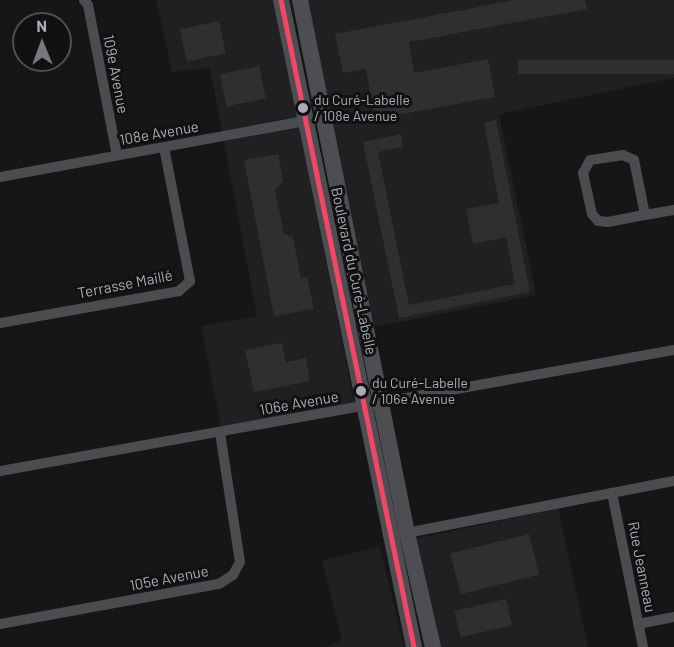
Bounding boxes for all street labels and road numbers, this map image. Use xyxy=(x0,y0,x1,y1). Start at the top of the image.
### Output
street label: 109e Avenue xyxy=(100,33,132,115)
street label: 108e Avenue xyxy=(118,117,200,149)
street label: Boulevard du Curé-Labelle xyxy=(327,186,381,356)
street label: Terrasse Maillé xyxy=(76,266,174,302)
street label: 106e Avenue xyxy=(258,387,340,419)
street label: Rue Jeanneau xyxy=(624,520,660,614)
street label: 105e Avenue xyxy=(128,562,210,594)

